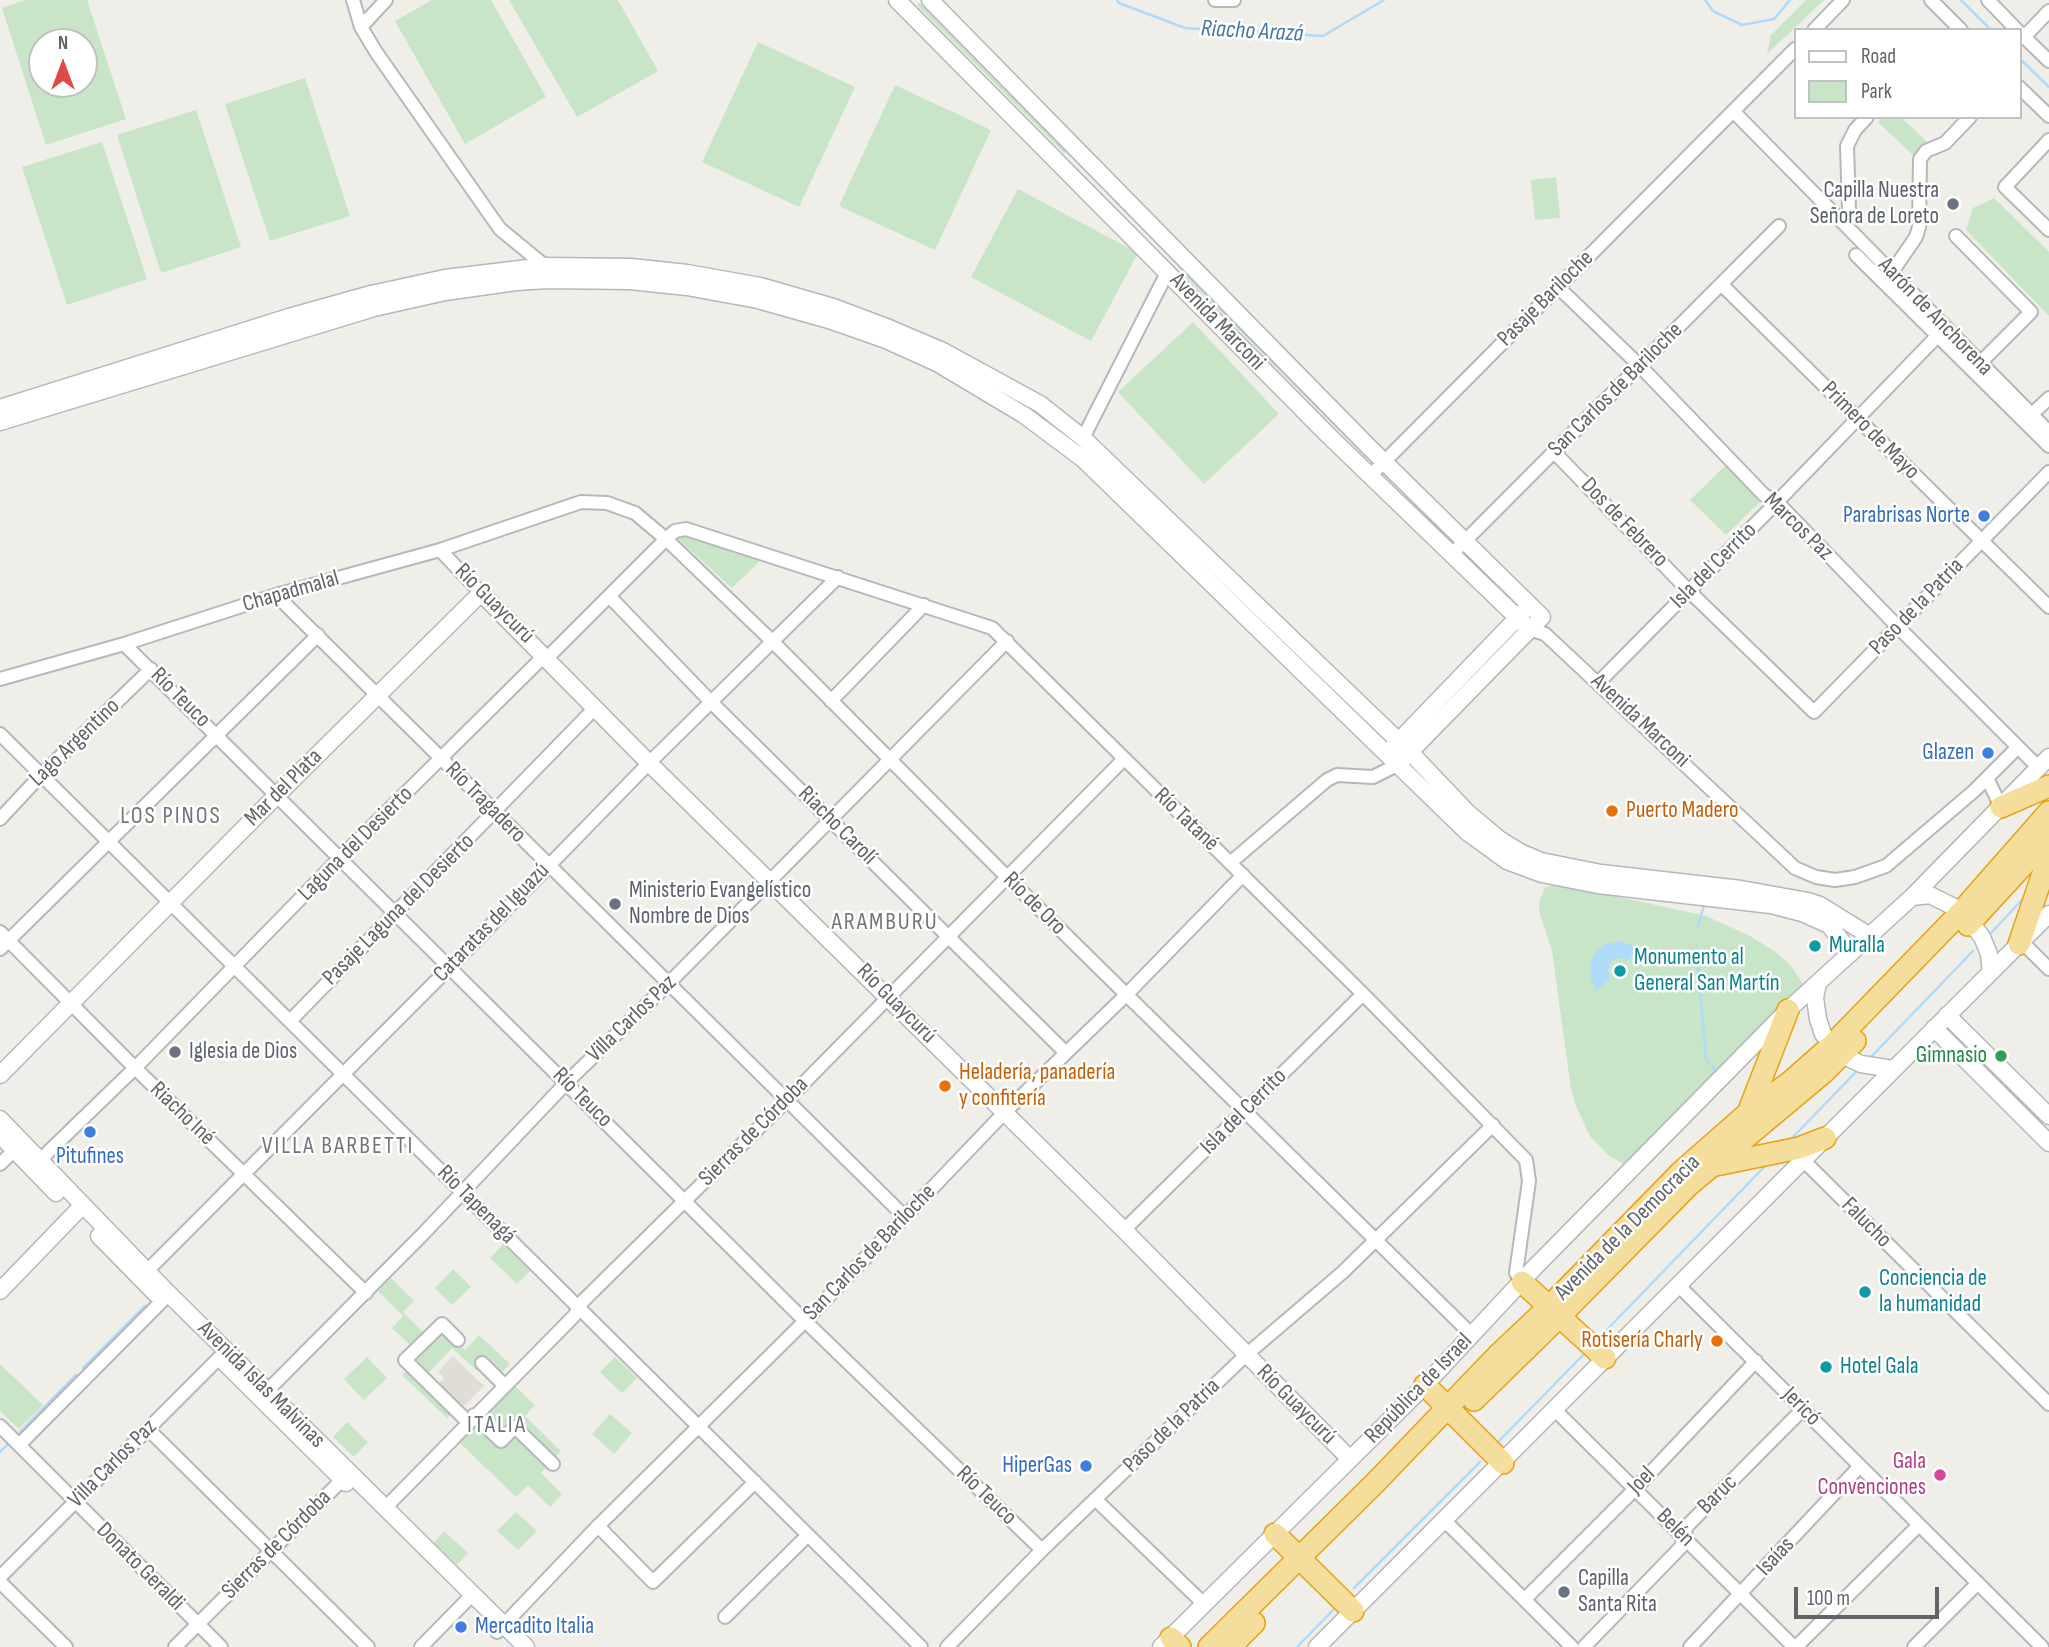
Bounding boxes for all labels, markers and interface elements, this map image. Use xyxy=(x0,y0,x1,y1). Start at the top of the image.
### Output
water label: Riacho Arazá xyxy=(1200,15,1304,49)
north arrow xyxy=(28,28,98,98)
legend xyxy=(1794,28,2021,119)
text: N xyxy=(58,32,68,55)
text: Road xyxy=(1861,44,1896,69)
text: Park xyxy=(1861,79,1892,104)
place label: Capilla Nuestra Señora de Loreto xyxy=(1810,177,1939,231)
marker: Capilla Nuestra Señora de Loreto xyxy=(1945,196,1961,212)
street label: Pasaje Bariloche xyxy=(1492,245,1600,353)
street label: Aarón de Anchorena xyxy=(1872,252,1998,382)
street label: Avenida Marconi xyxy=(1164,267,1270,377)
street label: San Carlos de Bariloche xyxy=(1543,317,1689,463)
street label: Primero de Mayo xyxy=(1815,376,1925,486)
street label: Dos de Febrero xyxy=(1575,473,1673,573)
street label: Marcos Paz xyxy=(1758,487,1838,567)
place label: Parabrisas Norte xyxy=(1843,502,1970,530)
marker: Parabrisas Norte xyxy=(1976,508,1992,524)
street label: Isla del Cerrito xyxy=(1665,517,1763,615)
street label: Paso de la Patria xyxy=(1864,553,1970,661)
street label: Río Guaycurú xyxy=(448,558,540,650)
street label: Chapadmalal xyxy=(240,565,342,619)
street label: Río Teuco xyxy=(144,662,216,734)
street label: Avenida Marconi xyxy=(1585,668,1695,774)
street label: Lago Argentino xyxy=(24,693,126,793)
place label: Glazen xyxy=(1922,739,1974,767)
street label: Mar del Plata xyxy=(240,744,328,832)
marker: Glazen xyxy=(1980,745,1996,761)
street label: Río Tragadero xyxy=(439,757,531,849)
street label: Laguna del Desierto xyxy=(293,781,419,907)
street label: Riacho Carolí xyxy=(792,781,882,871)
street label: Río Tatané xyxy=(1148,782,1224,858)
place label: Puerto Madero xyxy=(1626,797,1739,825)
district label: LOS PINOS xyxy=(121,803,221,831)
marker: Puerto Madero xyxy=(1604,803,1620,819)
street label: Pasaje Laguna del Desierto xyxy=(317,828,481,992)
street label: Cataratas del Iguazú xyxy=(428,858,556,988)
street label: Río de Oro xyxy=(997,867,1071,941)
place label: Ministerio Evangelístico Nombre de Dios xyxy=(629,877,811,931)
marker: Ministerio Evangelístico Nombre de Dios xyxy=(607,896,623,912)
district label: ARAMBURU xyxy=(832,909,938,937)
place label: Muralla xyxy=(1829,932,1885,960)
marker: Muralla xyxy=(1807,938,1823,954)
place label: Monumento al General San Martín xyxy=(1634,944,1780,998)
street label: Río Guaycurú xyxy=(850,958,942,1050)
marker: Monumento al General San Martín xyxy=(1612,963,1628,979)
street label: Villa Carlos Paz xyxy=(581,969,683,1069)
place label: Iglesia de Dios xyxy=(189,1038,297,1066)
place label: Gimnasio xyxy=(1916,1042,1987,1070)
marker: Iglesia de Dios xyxy=(167,1044,183,1060)
marker: Gimnasio xyxy=(1993,1048,2009,1064)
place label: Heladería, panadería y confitería xyxy=(959,1059,1115,1113)
street label: Río Teuco xyxy=(546,1062,618,1134)
street label: Isla del Cerrito xyxy=(1195,1063,1293,1161)
street label: Sierras de Córdoba xyxy=(693,1071,815,1193)
street label: Riacho Iné xyxy=(144,1076,220,1152)
marker: Heladería, panadería y confitería xyxy=(937,1078,953,1094)
marker: Pitufines xyxy=(82,1124,98,1140)
district label: VILLA BARBETTI xyxy=(263,1133,413,1161)
place label: Pitufines xyxy=(56,1143,124,1171)
street label: Avenida de la Democracia xyxy=(1550,1150,1706,1306)
street label: Río Tapenagá xyxy=(431,1160,521,1250)
street label: San Carlos de Bariloche xyxy=(798,1179,942,1327)
street label: Falucho xyxy=(1835,1192,1897,1254)
place label: Conciencia de la humanidad xyxy=(1879,1265,1987,1319)
marker: Conciencia de la humanidad xyxy=(1857,1284,1873,1300)
street label: Avenida Islas Malvinas xyxy=(192,1316,330,1454)
place label: Rotisería Charly xyxy=(1581,1327,1703,1355)
street label: República de Israel xyxy=(1359,1328,1479,1450)
marker: Rotisería Charly xyxy=(1709,1333,1725,1349)
place label: Hotel Gala xyxy=(1840,1353,1919,1381)
street label: Río Guaycurú xyxy=(1250,1359,1342,1451)
marker: Hotel Gala xyxy=(1818,1359,1834,1375)
street label: Paso de la Patria xyxy=(1118,1373,1226,1479)
street label: Jericó xyxy=(1776,1382,1826,1432)
district label: ITALIA xyxy=(468,1412,526,1440)
street label: Villa Carlos Paz xyxy=(63,1414,163,1514)
place label: Gala Convenciones xyxy=(1818,1448,1926,1502)
place label: HiperGas xyxy=(1002,1452,1072,1480)
marker: HiperGas xyxy=(1078,1458,1094,1474)
street label: Río Teuco xyxy=(950,1461,1022,1531)
street label: Joel xyxy=(1622,1461,1662,1501)
marker: Gala Convenciones xyxy=(1932,1467,1948,1483)
street label: Baruc xyxy=(1692,1469,1744,1521)
street label: Sierras de Córdoba xyxy=(216,1484,338,1606)
street label: Belén xyxy=(1650,1503,1700,1553)
street label: Donato Geraldi xyxy=(90,1517,190,1617)
street label: Isaías xyxy=(1751,1532,1801,1582)
place label: Capilla Santa Rita xyxy=(1578,1565,1657,1619)
scale bar xyxy=(1797,1574,1942,1618)
marker: Capilla Santa Rita xyxy=(1556,1584,1572,1600)
text: 100 m xyxy=(1807,1586,1850,1611)
place label: Mercadito Italia xyxy=(475,1613,594,1641)
marker: Mercadito Italia xyxy=(453,1619,469,1635)

